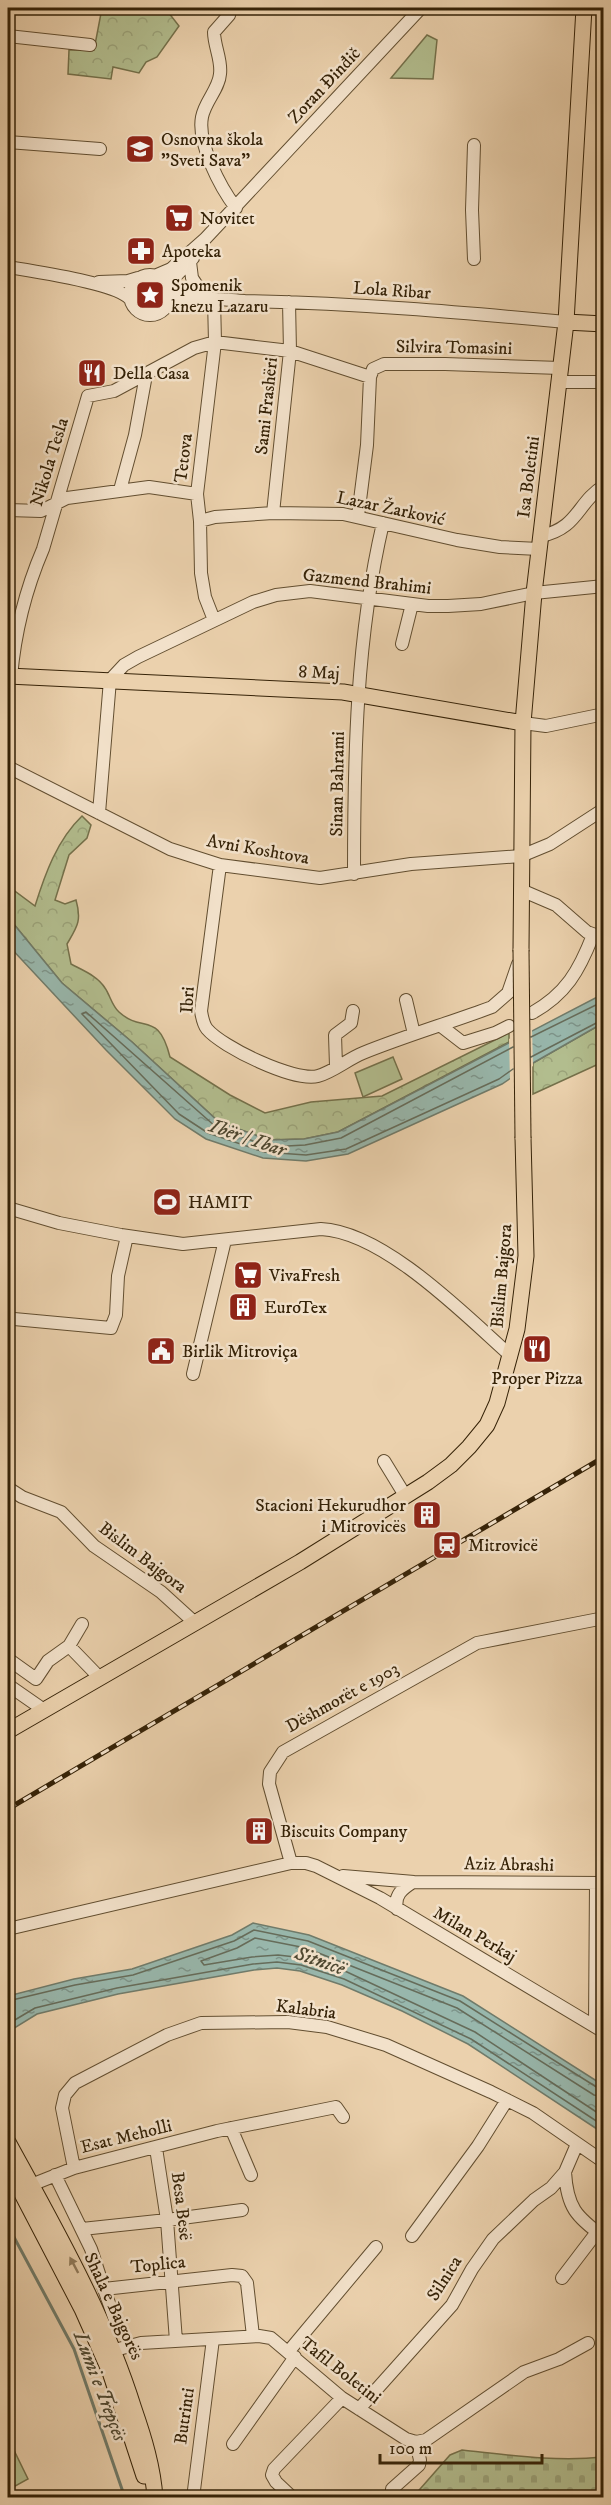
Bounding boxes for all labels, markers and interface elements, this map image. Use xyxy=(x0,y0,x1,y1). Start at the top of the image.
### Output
street label: Zoran Đinđič xyxy=(284,43,366,129)
place label: Osnovna škola "Sveti Sava" xyxy=(161,129,264,172)
school or university icon: Osnovna škola "Sveti Sava" xyxy=(124,133,156,165)
supermarket icon: Novitet xyxy=(163,202,195,234)
place label: Novitet xyxy=(200,208,255,230)
pharmacy icon: Apoteka xyxy=(125,235,157,267)
place label: Apoteka xyxy=(162,241,221,263)
place label: Spomenik knezu Lazaru xyxy=(171,275,269,318)
street label: Lola Ribar xyxy=(352,277,432,305)
place icon: Spomenik knezu Lazaru xyxy=(134,279,166,311)
street label: Silvira Tomasini xyxy=(396,336,512,360)
street label: Sami Frashëri xyxy=(251,356,283,456)
restaurant icon: Della Casa xyxy=(76,357,108,389)
place label: Della Casa xyxy=(113,363,190,385)
street label: Nikola Tesla xyxy=(26,415,74,509)
street label: Tetova xyxy=(170,432,198,484)
street label: Isa Boletini xyxy=(513,435,545,519)
street label: Lazar Žarković xyxy=(335,486,447,531)
street label: Gazmend Brahimi xyxy=(302,564,432,600)
street label: 8 Maj xyxy=(298,661,340,685)
street label: Sinan Bahrami xyxy=(326,731,350,837)
street label: Avni Koshtova xyxy=(205,830,311,870)
street label: Ibri xyxy=(176,986,200,1014)
water label: Ibër / Ibar xyxy=(204,1113,291,1164)
sports icon: HAMIT xyxy=(151,1186,183,1218)
place label: HAMIT xyxy=(188,1192,252,1214)
street label: Bislim Bajgora xyxy=(486,1223,518,1329)
supermarket icon: VivaFresh xyxy=(232,1259,264,1291)
place label: VivaFresh xyxy=(268,1265,341,1287)
building icon: EuroTex xyxy=(227,1291,259,1323)
place label: EuroTex xyxy=(264,1297,327,1319)
restaurant icon: Proper Pizza xyxy=(521,1333,553,1365)
public building icon: Birlik Mitroviça xyxy=(145,1335,177,1367)
place label: Birlik Mitroviça xyxy=(182,1341,298,1363)
place label: Proper Pizza xyxy=(491,1368,583,1390)
place label: Stacioni Hekurudhor i Mitrovicës xyxy=(255,1495,406,1538)
building icon: Stacioni Hekurudhor i Mitrovicës xyxy=(411,1499,443,1531)
street label: Bislim Bajgora xyxy=(94,1518,191,1598)
station icon: Mitrovicë xyxy=(431,1529,463,1561)
place label: Mitrovicë xyxy=(468,1535,538,1557)
street label: Dëshmorët e 1903 xyxy=(282,1658,403,1738)
building icon: Biscuits Company xyxy=(243,1815,275,1847)
place label: Biscuits Company xyxy=(280,1821,408,1843)
street label: Aziz Abrashi xyxy=(464,1853,554,1877)
street label: Milan Perkaj xyxy=(429,1902,520,1968)
water label: Sitnicë xyxy=(290,1941,350,1982)
street label: Kalabria xyxy=(274,1995,338,2025)
street label: Esat Meholli xyxy=(78,2115,174,2159)
street label: Besa Besë xyxy=(166,2171,196,2242)
street label: Shala e Bajgorës xyxy=(79,2249,148,2364)
street label: Toplica xyxy=(130,2251,187,2279)
street label: Silnica xyxy=(423,2252,467,2305)
one-way arrow xyxy=(69,2256,79,2273)
water label: Lumi e Trepçës xyxy=(67,2327,132,2446)
street label: Tafil Boletini xyxy=(296,2332,385,2409)
street label: Butrinti xyxy=(170,2386,200,2446)
scale bar xyxy=(380,2427,542,2465)
text: 100 m xyxy=(389,2438,432,2460)

